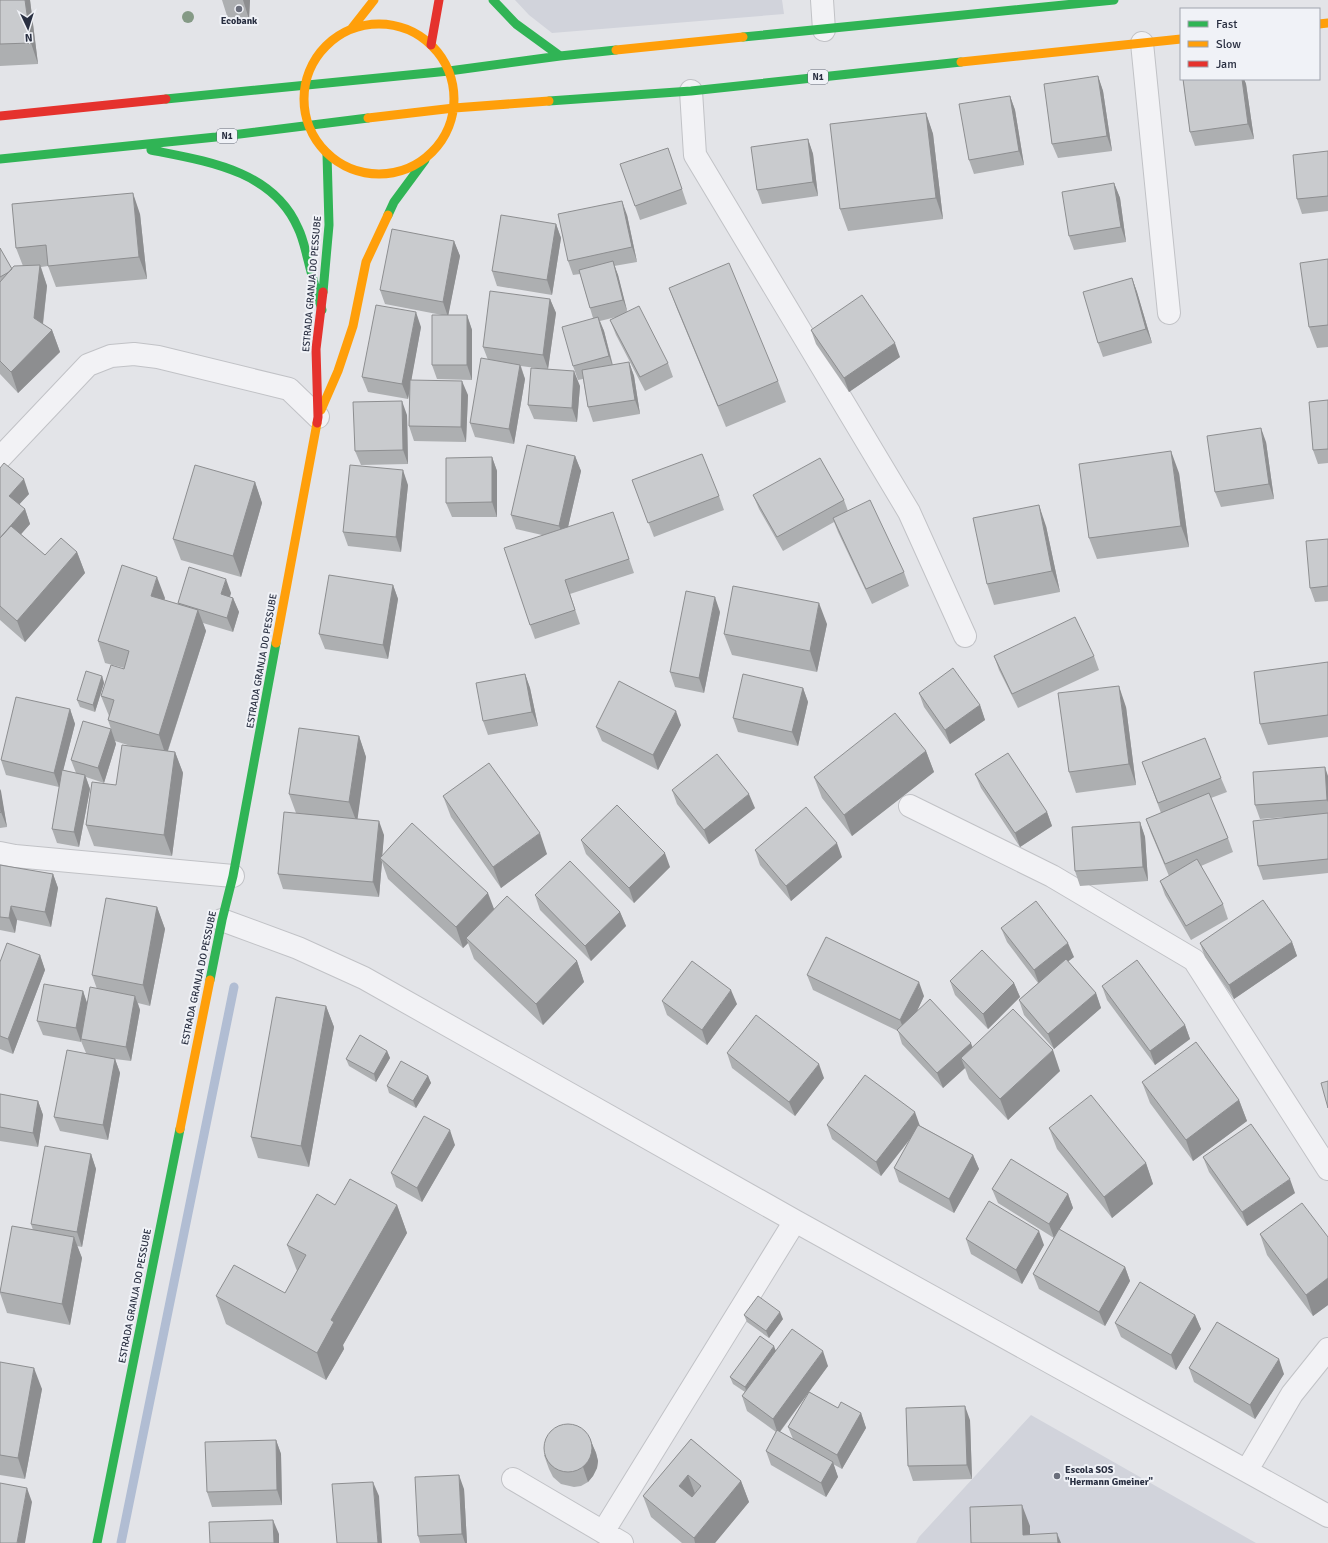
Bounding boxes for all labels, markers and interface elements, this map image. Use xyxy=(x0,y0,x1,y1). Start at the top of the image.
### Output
marker: Ecobank xyxy=(234,4,244,14)
north arrow xyxy=(8,8,48,48)
legend xyxy=(1180,8,1320,80)
place label: Ecobank xyxy=(221,15,258,27)
text: Fast xyxy=(1216,17,1237,32)
text: N xyxy=(24,31,33,44)
text: Slow xyxy=(1216,37,1241,52)
text: Jam xyxy=(1216,57,1237,72)
road number: N1 xyxy=(808,70,828,84)
road number: N1 xyxy=(217,129,237,143)
street label: ESTRADA GRANJA DO PESSUBE xyxy=(300,215,324,353)
street label: ESTRADA GRANJA DO PESSUBE xyxy=(244,592,280,729)
street label: ESTRADA GRANJA DO PESSUBE xyxy=(179,910,219,1046)
street label: ESTRADA GRANJA DO PESSUBE xyxy=(116,1227,154,1364)
place label: Escola SOS "Hermann Gmeiner" xyxy=(1065,1464,1154,1488)
marker: Escola SOS "Hermann Gmeiner" xyxy=(1052,1471,1062,1481)

